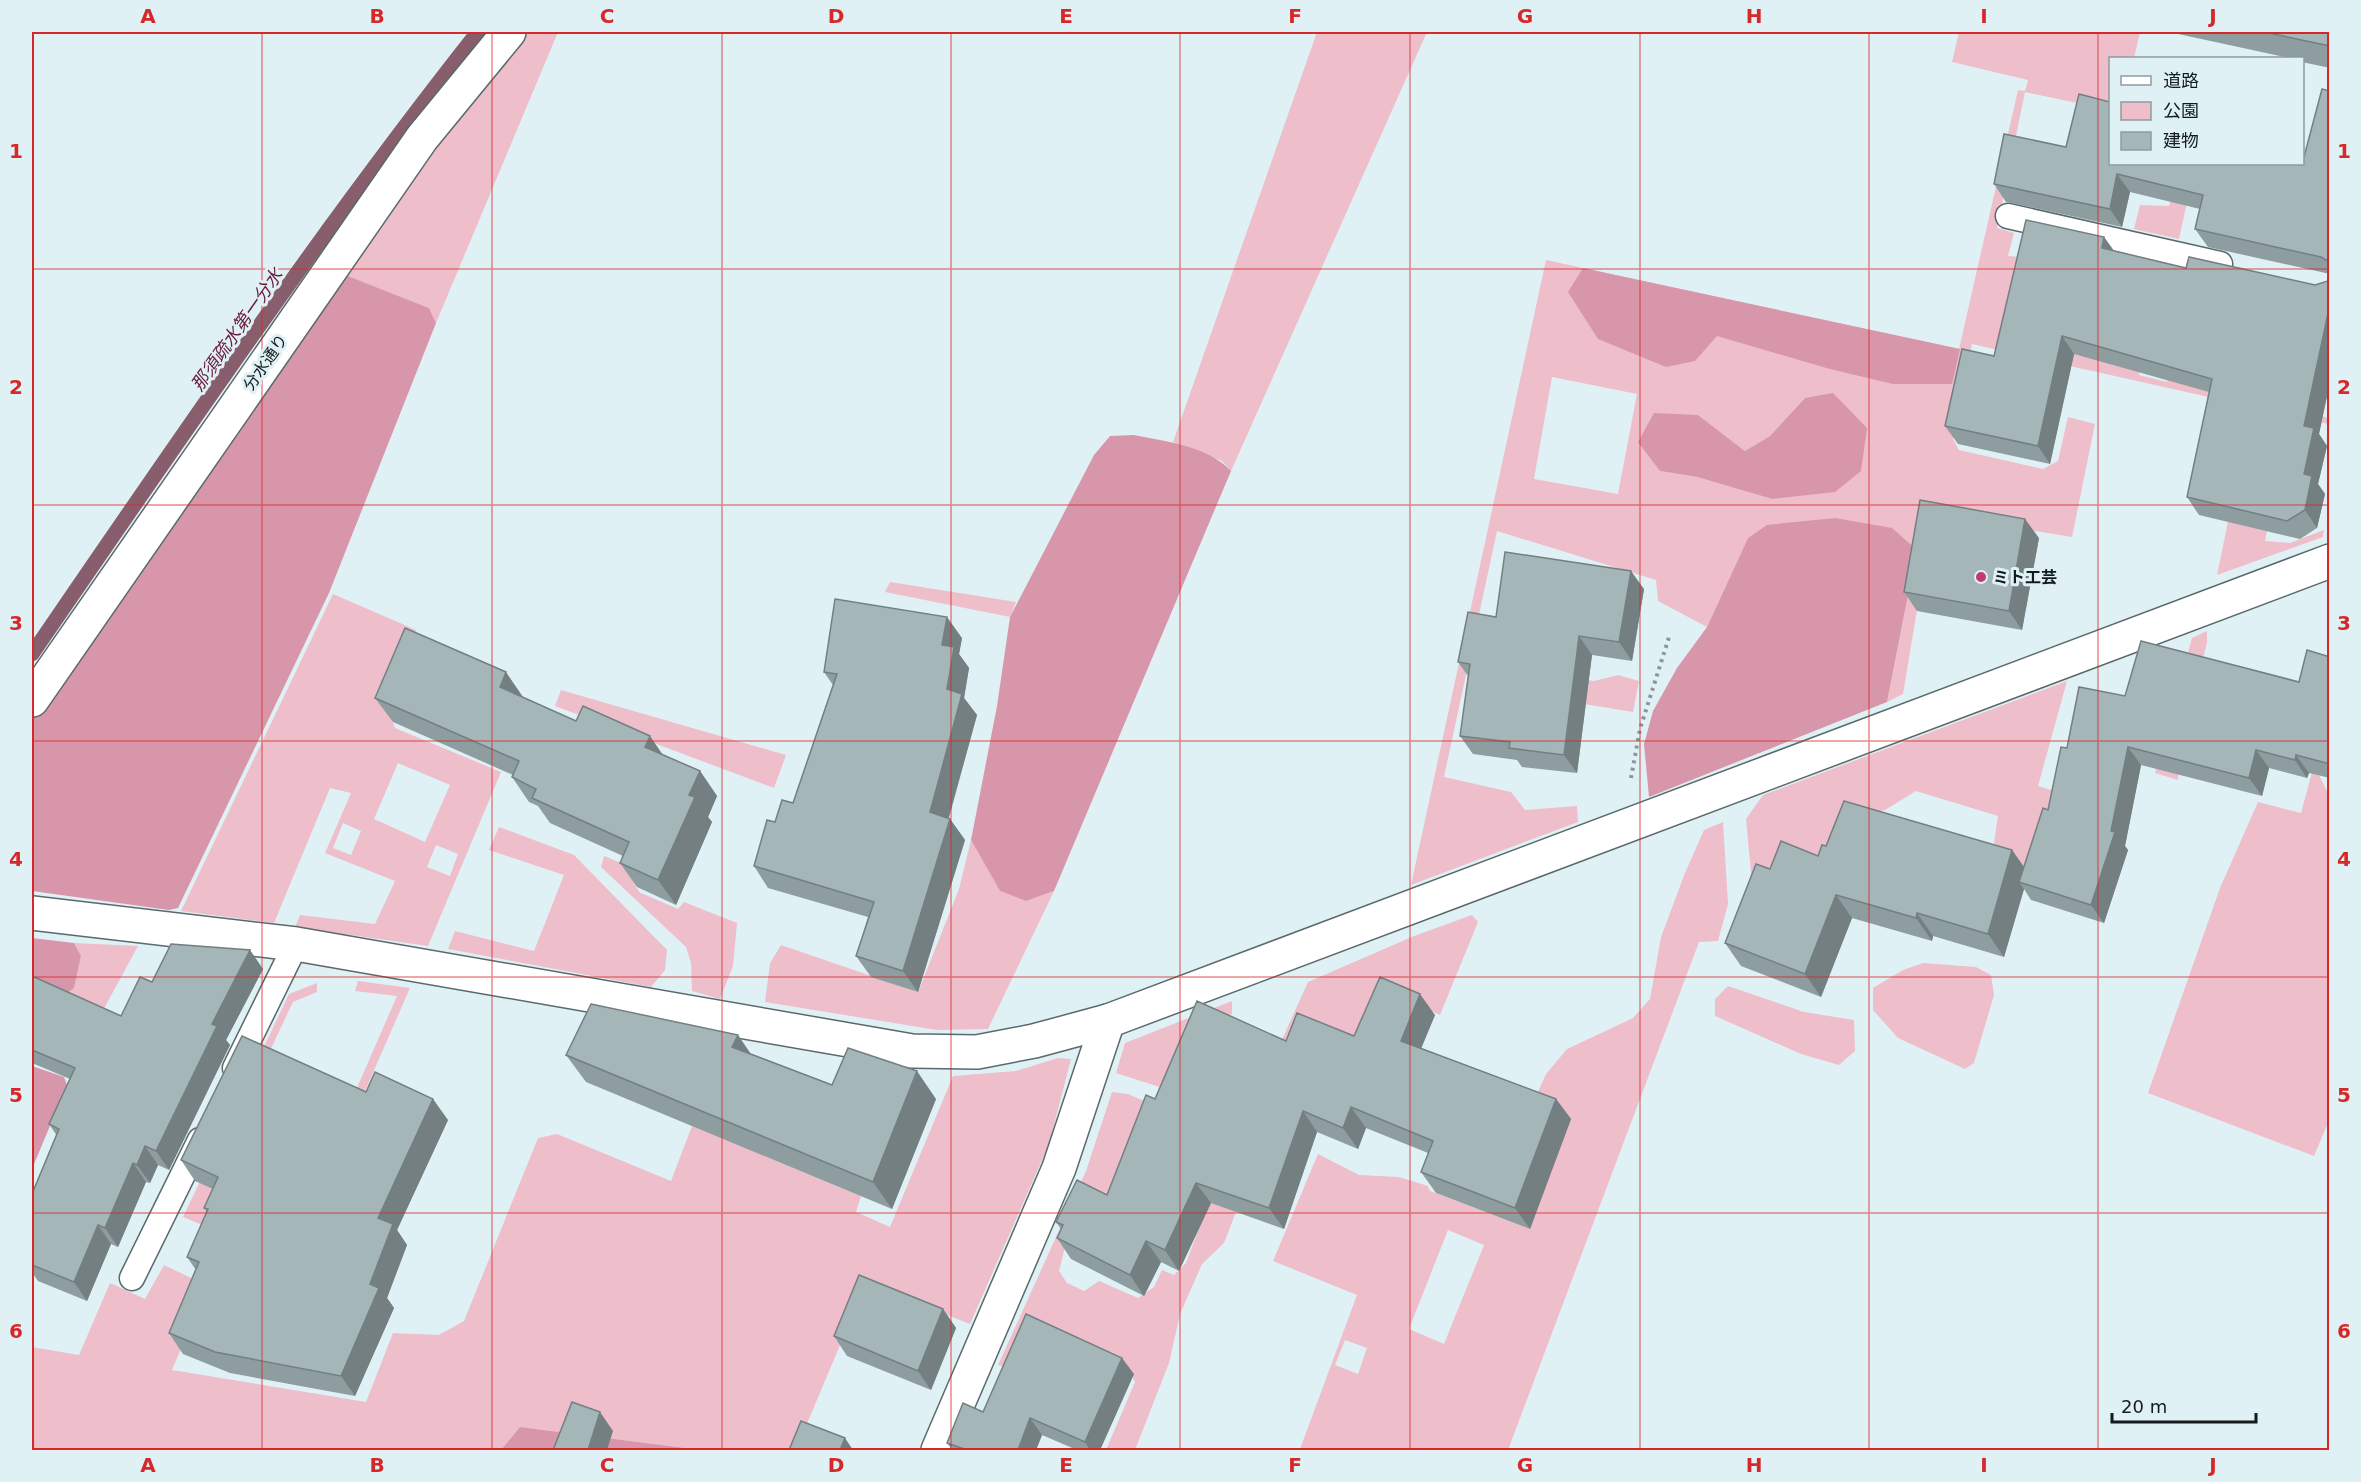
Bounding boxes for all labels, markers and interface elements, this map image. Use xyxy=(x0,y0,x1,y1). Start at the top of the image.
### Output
text: A xyxy=(140,4,156,28)
text: B xyxy=(369,4,385,28)
text: C xyxy=(600,4,614,28)
text: D xyxy=(828,4,844,28)
text: E xyxy=(1059,4,1073,28)
text: F xyxy=(1288,4,1302,28)
text: G xyxy=(1517,4,1533,28)
text: H xyxy=(1746,4,1762,28)
text: I xyxy=(1980,4,1988,28)
text: J xyxy=(2207,4,2217,28)
legend xyxy=(2109,57,2304,165)
text: 道路 xyxy=(2163,70,2199,91)
text: 公園 xyxy=(2163,100,2199,121)
text: 建物 xyxy=(2163,130,2199,151)
text: 1 xyxy=(9,139,23,163)
text: 1 xyxy=(2337,139,2351,163)
water label: 那須疏水第一分水 xyxy=(187,263,288,395)
street label: 分水通り xyxy=(239,331,292,394)
text: 2 xyxy=(9,375,23,399)
text: 2 xyxy=(2337,375,2351,399)
place label: ミト工芸 xyxy=(1993,568,2057,587)
marker: ミト工芸 xyxy=(1974,570,1988,584)
text: 3 xyxy=(9,611,23,635)
text: 3 xyxy=(2337,611,2351,635)
text: 4 xyxy=(9,847,23,871)
text: 4 xyxy=(2337,847,2351,871)
text: 5 xyxy=(9,1083,23,1107)
text: 5 xyxy=(2337,1083,2351,1107)
text: 6 xyxy=(9,1319,23,1343)
text: 6 xyxy=(2337,1319,2351,1343)
scale bar xyxy=(2112,1386,2256,1424)
text: 20 m xyxy=(2121,1396,2167,1417)
text: A xyxy=(140,1453,156,1477)
text: B xyxy=(369,1453,385,1477)
text: C xyxy=(600,1453,614,1477)
text: D xyxy=(828,1453,844,1477)
text: E xyxy=(1059,1453,1073,1477)
text: F xyxy=(1288,1453,1302,1477)
text: G xyxy=(1517,1453,1533,1477)
text: H xyxy=(1746,1453,1762,1477)
text: I xyxy=(1980,1453,1988,1477)
text: J xyxy=(2207,1453,2217,1477)

